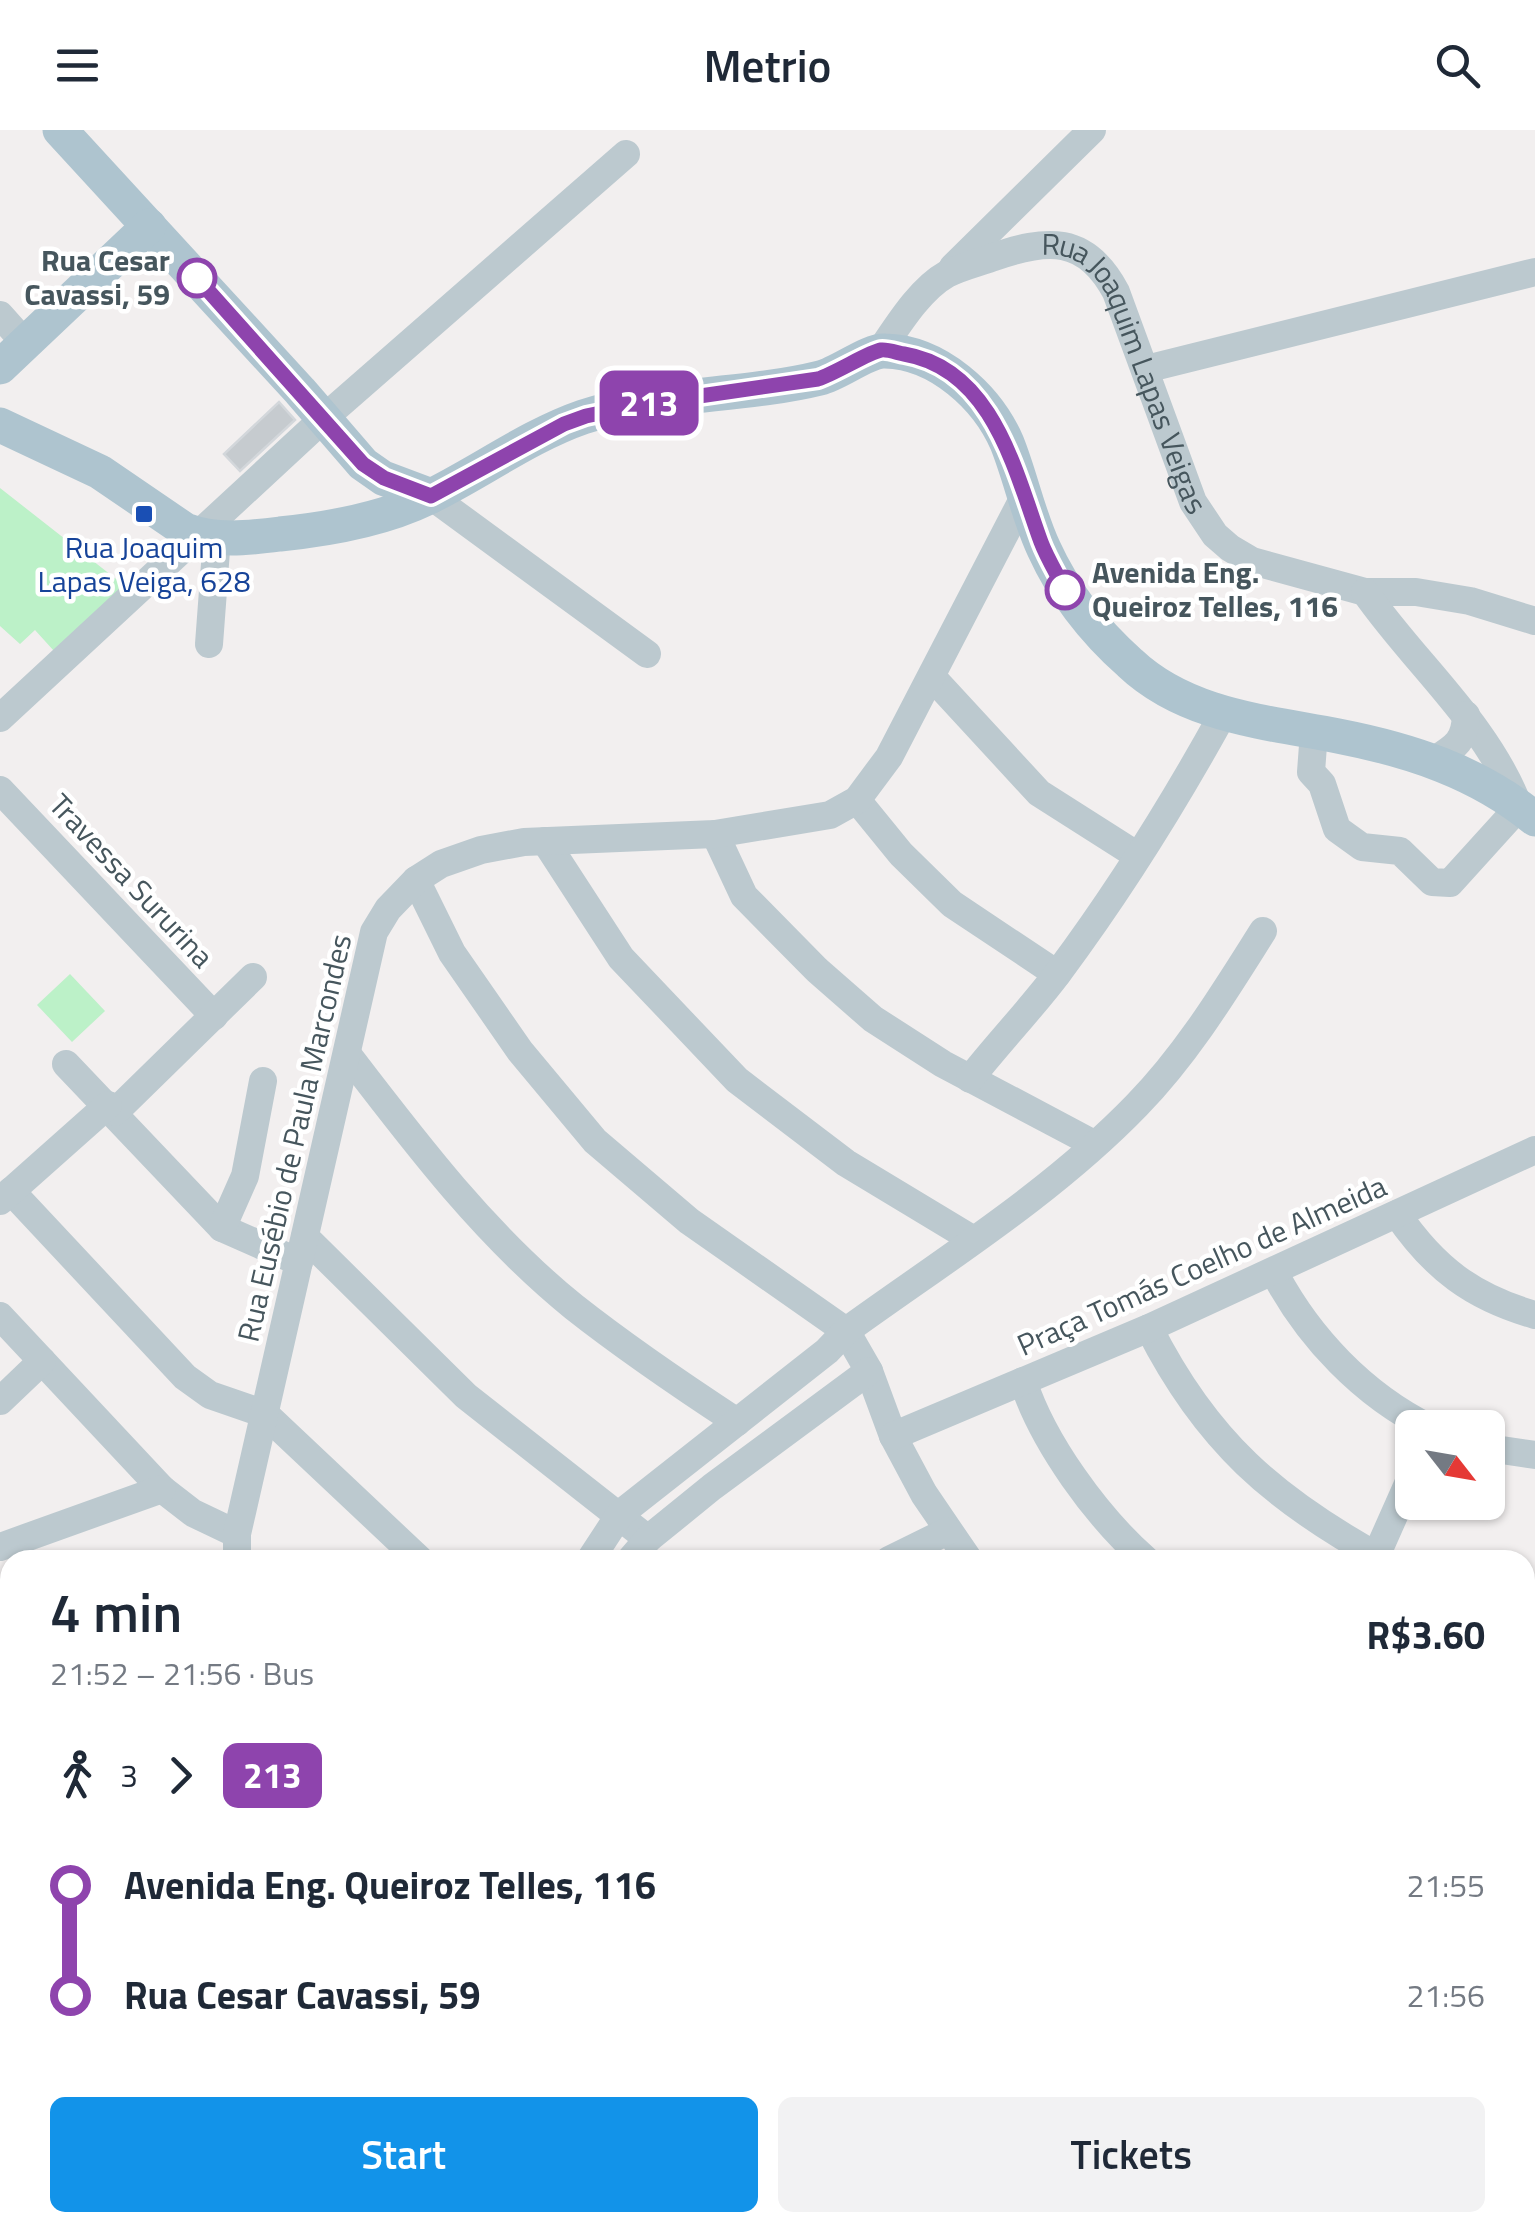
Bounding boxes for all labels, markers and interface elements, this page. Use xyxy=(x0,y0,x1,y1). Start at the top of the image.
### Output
text: Metrio xyxy=(704,31,831,99)
icon: menu xyxy=(50,38,105,93)
icon: search xyxy=(1430,38,1485,93)
street label: Rua Joaquim Lapas Veigas xyxy=(1041,221,1219,523)
place label: Rua Cesar Cavassi, 59 xyxy=(24,237,170,317)
marker: Rua Cesar Cavassi, 59 xyxy=(178,259,216,297)
line badge: 213 xyxy=(592,370,706,436)
text: 213 xyxy=(620,376,678,430)
marker: Rua Joaquim Lapas Veiga, 628 xyxy=(133,503,155,525)
place label: Rua Joaquim Lapas Veiga, 628 xyxy=(37,524,251,604)
place label: Avenida Eng. Queiroz Telles, 116 xyxy=(1092,549,1338,629)
marker: Avenida Eng. Queiroz Telles, 116 xyxy=(1046,571,1084,609)
street label: Travessa Sururina xyxy=(39,783,225,978)
street label: Rua Eusébio de Paula Marcondes xyxy=(225,929,363,1346)
street label: Praça Tomás Coelho de Almeida xyxy=(1009,1163,1394,1367)
north arrow xyxy=(1395,1410,1505,1520)
map controls xyxy=(1395,1410,1505,1520)
text: 4 min xyxy=(50,1570,182,1653)
text: R$3.60 xyxy=(1367,1606,1485,1664)
text: 21:52 – 21:56 · Bus xyxy=(50,1649,314,1697)
icon: walk xyxy=(50,1748,105,1803)
icon: forward xyxy=(153,1748,208,1803)
text: 213 xyxy=(243,1748,302,1802)
text: 3 xyxy=(120,1751,138,1799)
text: Avenida Eng. Queiroz Telles, 116 xyxy=(124,1856,656,1914)
text: 21:55 xyxy=(1406,1861,1485,1909)
text: Rua Cesar Cavassi, 59 xyxy=(124,1966,480,2024)
text: 21:56 xyxy=(1406,1971,1485,2019)
button: Start xyxy=(50,2097,758,2212)
button: Tickets xyxy=(778,2097,1485,2212)

